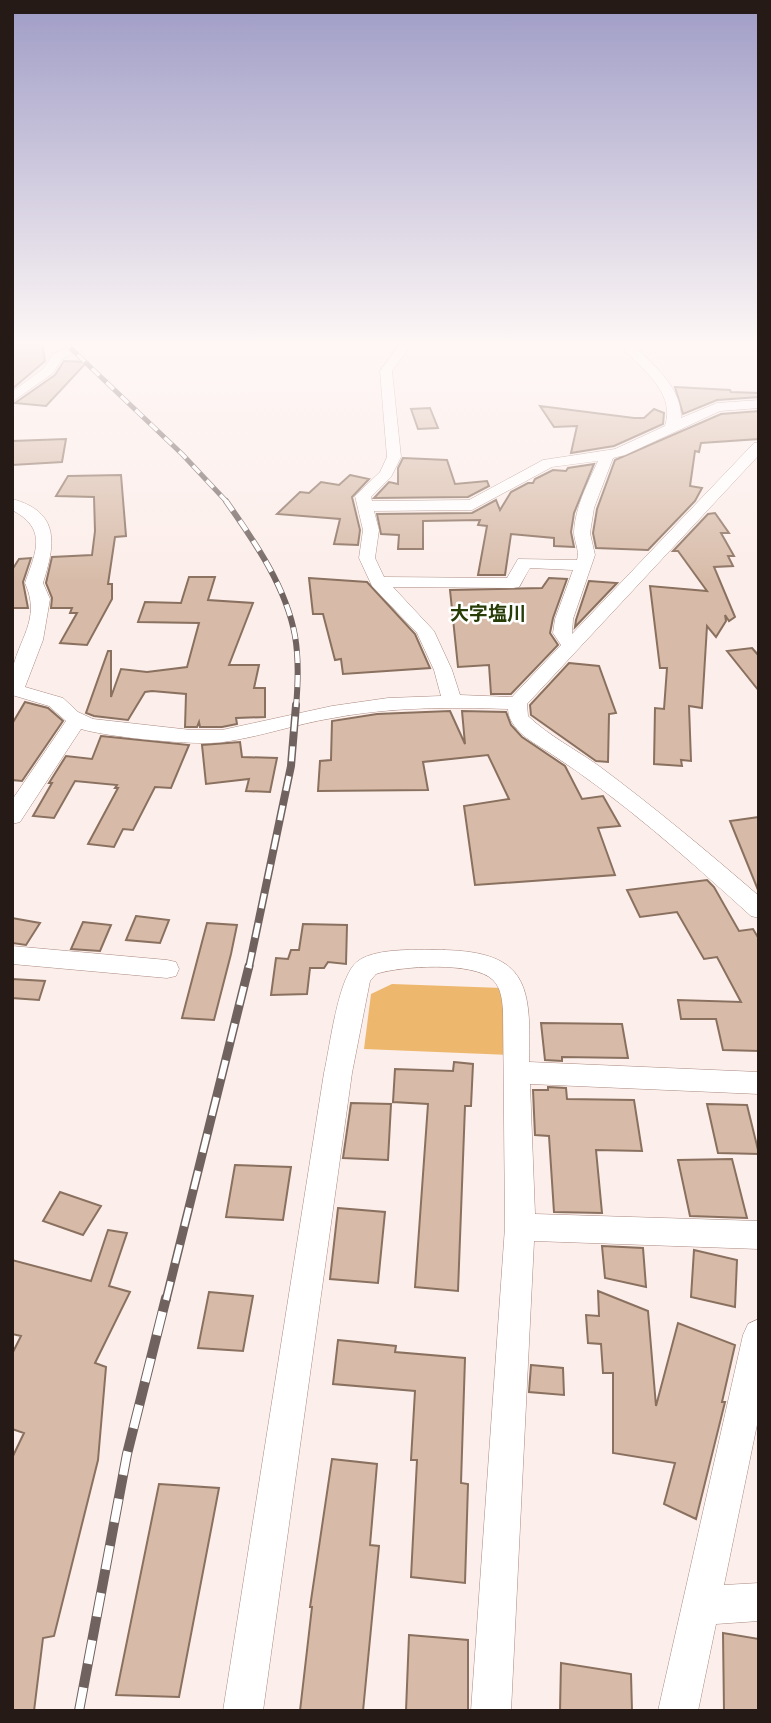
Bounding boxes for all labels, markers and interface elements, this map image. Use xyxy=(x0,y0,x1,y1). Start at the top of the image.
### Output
district label: 大字塩川 xyxy=(450,602,526,625)

